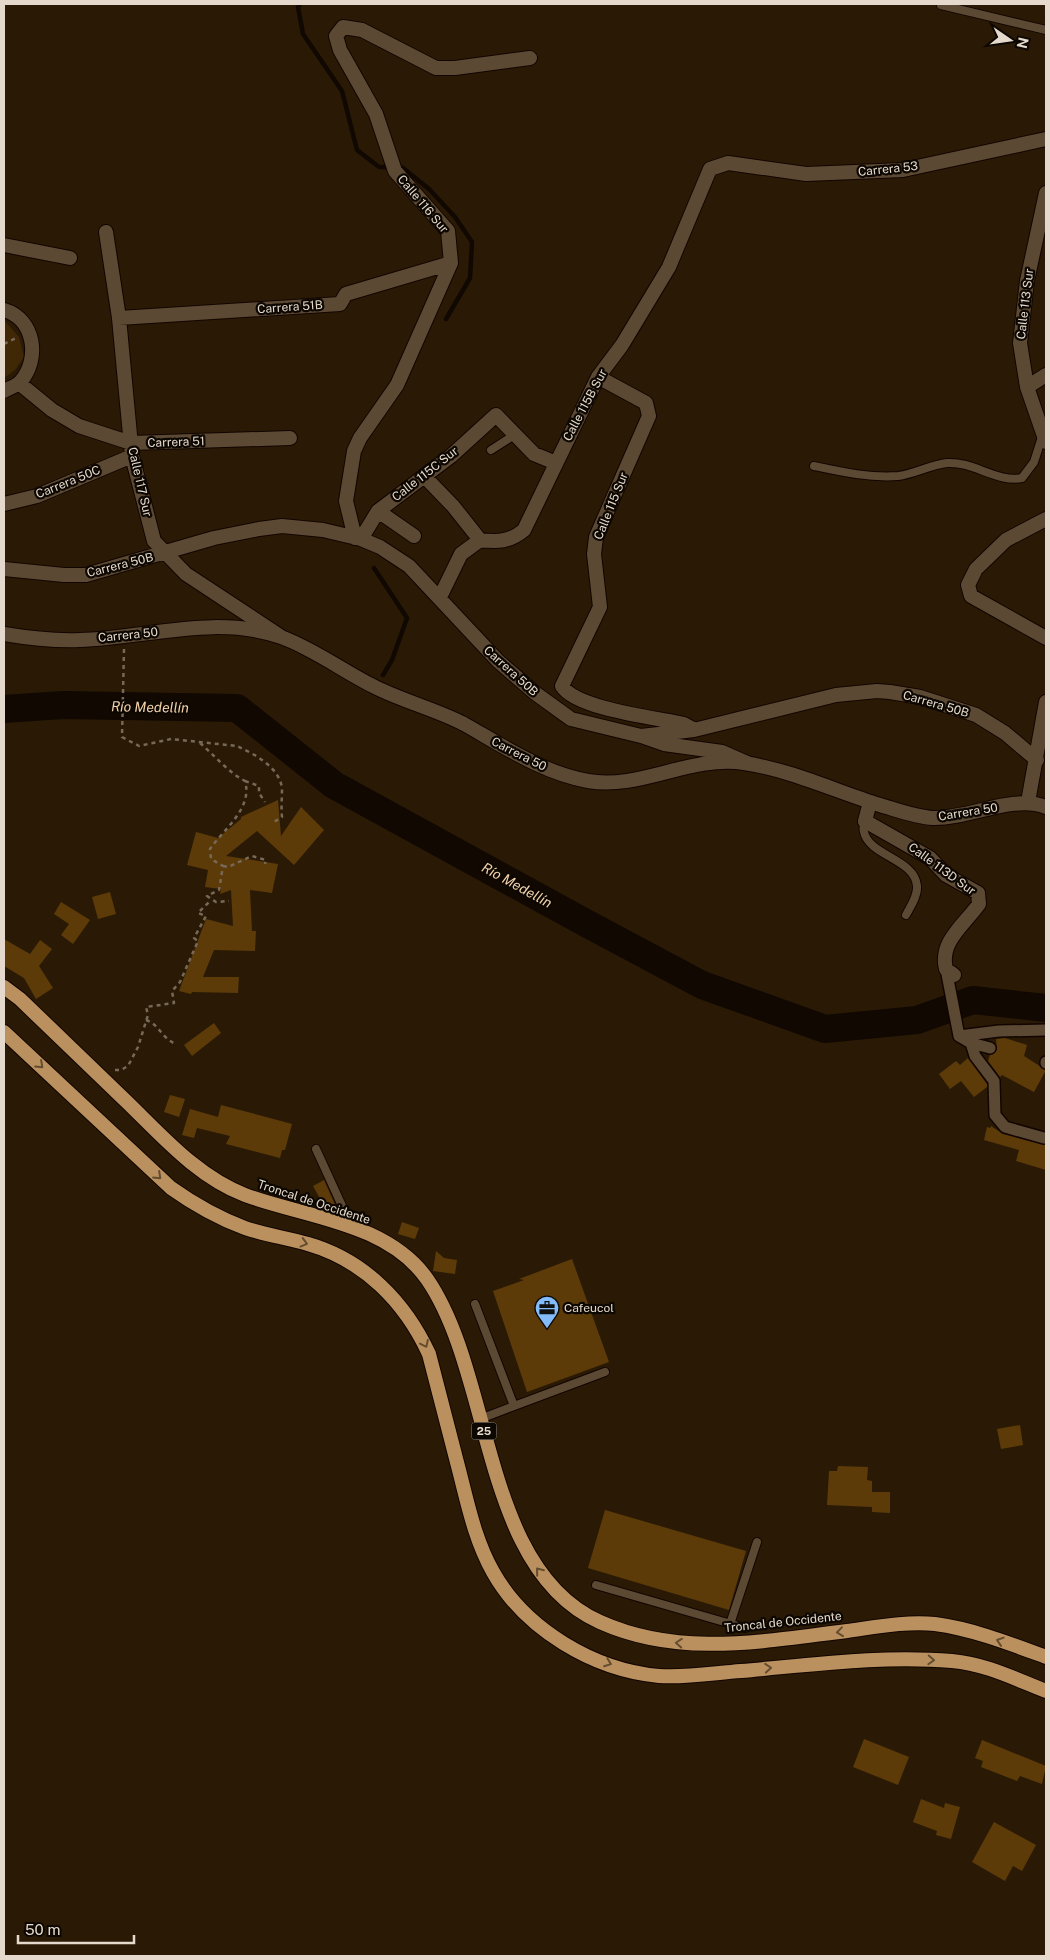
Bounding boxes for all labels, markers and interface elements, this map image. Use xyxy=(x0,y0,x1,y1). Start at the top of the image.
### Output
north arrow xyxy=(985,15,1035,65)
text: N xyxy=(1014,36,1032,50)
street label: Carrera 53 xyxy=(857,159,919,179)
street label: Calle 116 Sur xyxy=(395,172,451,236)
street label: Calle 113 Sur xyxy=(1014,267,1036,340)
street label: Carrera 51B xyxy=(257,298,323,316)
street label: Calle 115B Sur xyxy=(560,366,610,443)
street label: Carrera 51 xyxy=(147,434,205,450)
street label: Calle 115C Sur xyxy=(389,444,461,504)
street label: Calle 117 Sur xyxy=(125,446,155,518)
street label: Carrera 50C xyxy=(34,463,102,501)
street label: Calle 115 Sur xyxy=(591,470,631,542)
street label: Carrera 50B xyxy=(85,550,155,580)
street label: Carrera 50 xyxy=(97,625,159,645)
street label: Carrera 50B xyxy=(481,643,541,699)
street label: Carrera 50B xyxy=(901,688,971,720)
water label: Río Medellín xyxy=(111,698,189,716)
street label: Carrera 50 xyxy=(489,734,549,774)
street label: Carrera 50 xyxy=(937,800,999,824)
street label: Calle 113D Sur xyxy=(906,840,979,898)
water label: Río Medellín xyxy=(479,859,555,911)
one-way arrow xyxy=(34,1059,43,1068)
one-way arrow xyxy=(153,1170,162,1179)
street label: Troncal de Occidente xyxy=(256,1177,372,1227)
one-way arrow xyxy=(299,1237,308,1248)
office icon: Cafeucol xyxy=(534,1295,560,1329)
place label: Cafeucol xyxy=(564,1301,614,1315)
one-way arrow xyxy=(418,1339,429,1348)
road number: 25 xyxy=(472,1422,496,1440)
one-way arrow xyxy=(537,1568,545,1577)
street label: Troncal de Occidente xyxy=(724,1609,843,1635)
one-way arrow xyxy=(836,1626,845,1636)
one-way arrow xyxy=(997,1637,1005,1647)
one-way arrow xyxy=(675,1638,683,1649)
one-way arrow xyxy=(927,1654,935,1665)
one-way arrow xyxy=(603,1657,612,1668)
one-way arrow xyxy=(765,1663,773,1674)
scale bar xyxy=(18,1912,134,1944)
text: 50 m xyxy=(25,1921,60,1938)

